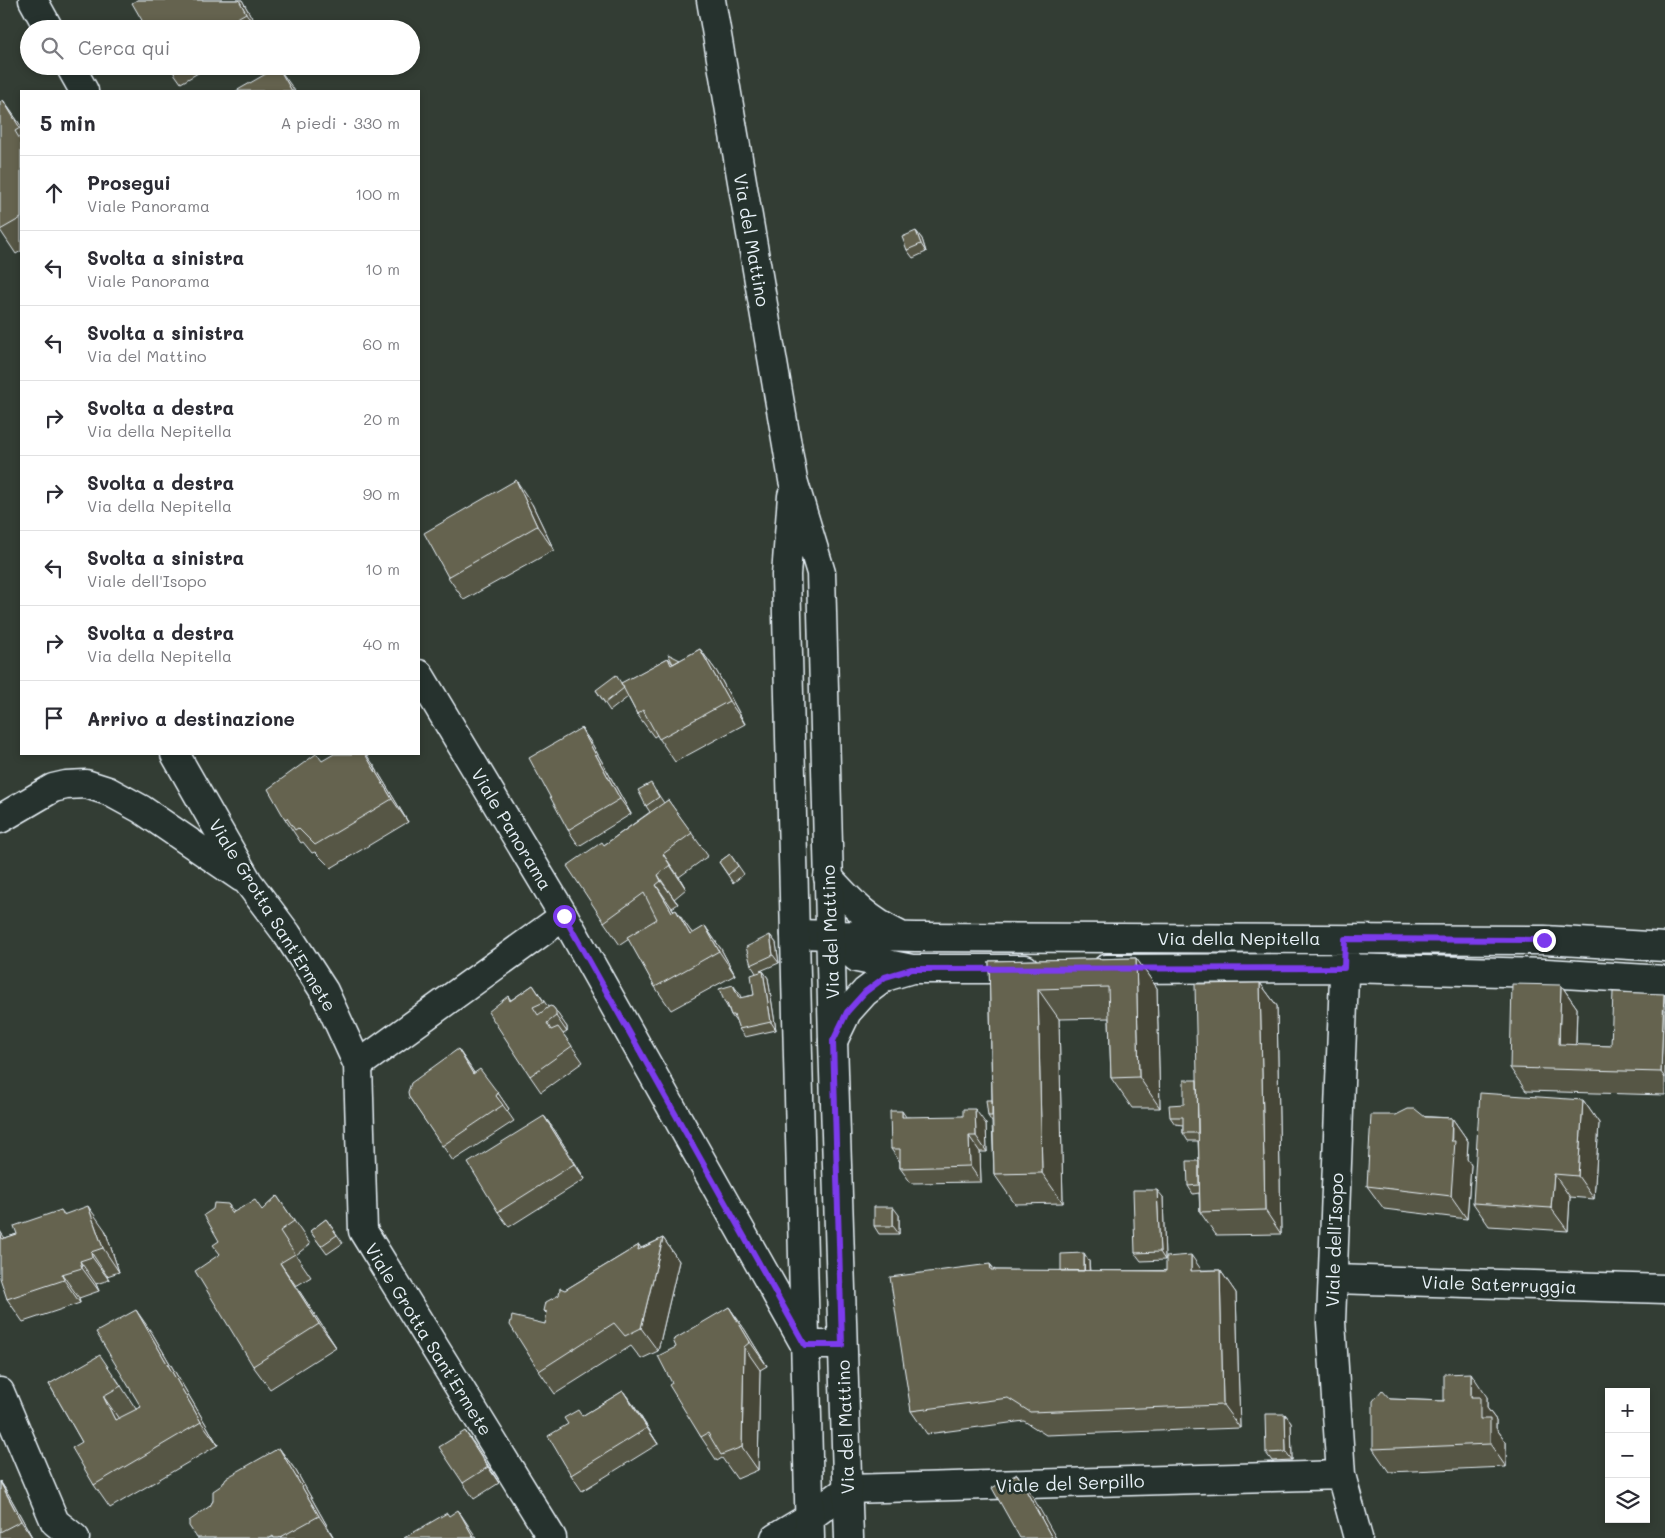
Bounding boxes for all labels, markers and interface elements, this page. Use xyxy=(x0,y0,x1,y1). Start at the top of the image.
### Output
search box xyxy=(20,20,420,75)
icon: search xyxy=(38,34,66,62)
text: Cerca qui xyxy=(78,35,170,60)
text: 5 min xyxy=(40,109,96,136)
text: A piedi · 330 m xyxy=(280,112,400,133)
text: Prosegui xyxy=(87,170,171,195)
street label: Via del Mattino xyxy=(729,172,776,309)
icon: ahead xyxy=(40,179,68,207)
text: 100 m xyxy=(355,183,400,204)
text: Viale Panorama xyxy=(87,195,210,216)
text: Svolta a sinistra xyxy=(87,245,244,270)
icon: left xyxy=(40,254,68,282)
text: 10 m xyxy=(365,258,400,279)
text: Viale Panorama xyxy=(87,270,210,291)
text: Svolta a sinistra xyxy=(87,320,244,345)
icon: left xyxy=(40,329,68,357)
text: 60 m xyxy=(363,333,400,354)
text: Via del Mattino xyxy=(87,345,207,366)
text: Svolta a destra xyxy=(87,395,234,420)
icon: right xyxy=(40,404,68,432)
text: 20 m xyxy=(363,408,400,429)
text: Via della Nepitella xyxy=(87,420,232,441)
text: Svolta a destra xyxy=(87,470,234,495)
icon: right xyxy=(40,479,68,507)
text: 90 m xyxy=(363,483,400,504)
text: Via della Nepitella xyxy=(87,495,232,516)
text: Svolta a sinistra xyxy=(87,545,244,570)
icon: left xyxy=(40,554,68,582)
text: 10 m xyxy=(365,558,400,579)
text: Viale dell'Isopo xyxy=(87,570,206,591)
text: Svolta a destra xyxy=(87,620,234,645)
icon: right xyxy=(40,629,68,657)
text: 40 m xyxy=(363,633,400,654)
text: Via della Nepitella xyxy=(87,645,232,666)
icon: arrive xyxy=(40,704,68,732)
text: Arrivo a destinazione xyxy=(87,706,295,731)
street label: Viale Panorama xyxy=(466,764,558,894)
street label: Viale Grotta Sant'Ermete xyxy=(204,814,342,1016)
street label: Via del Mattino xyxy=(816,864,844,1000)
route start xyxy=(553,905,576,928)
street label: Via della Nepitella xyxy=(1158,926,1320,950)
route end xyxy=(1533,929,1556,952)
street label: Viale dell'Isopo xyxy=(1320,1172,1348,1308)
street label: Viale Grotta Sant'Ermete xyxy=(360,1238,498,1440)
street label: Viale Saterruggia xyxy=(1421,1269,1577,1299)
street label: Via del Mattino xyxy=(831,1359,859,1495)
map controls xyxy=(1605,1388,1650,1523)
button: + xyxy=(1605,1388,1650,1433)
button: − xyxy=(1605,1433,1650,1478)
street label: Viale del Serpillo xyxy=(995,1468,1145,1498)
button: layers xyxy=(1605,1478,1650,1523)

